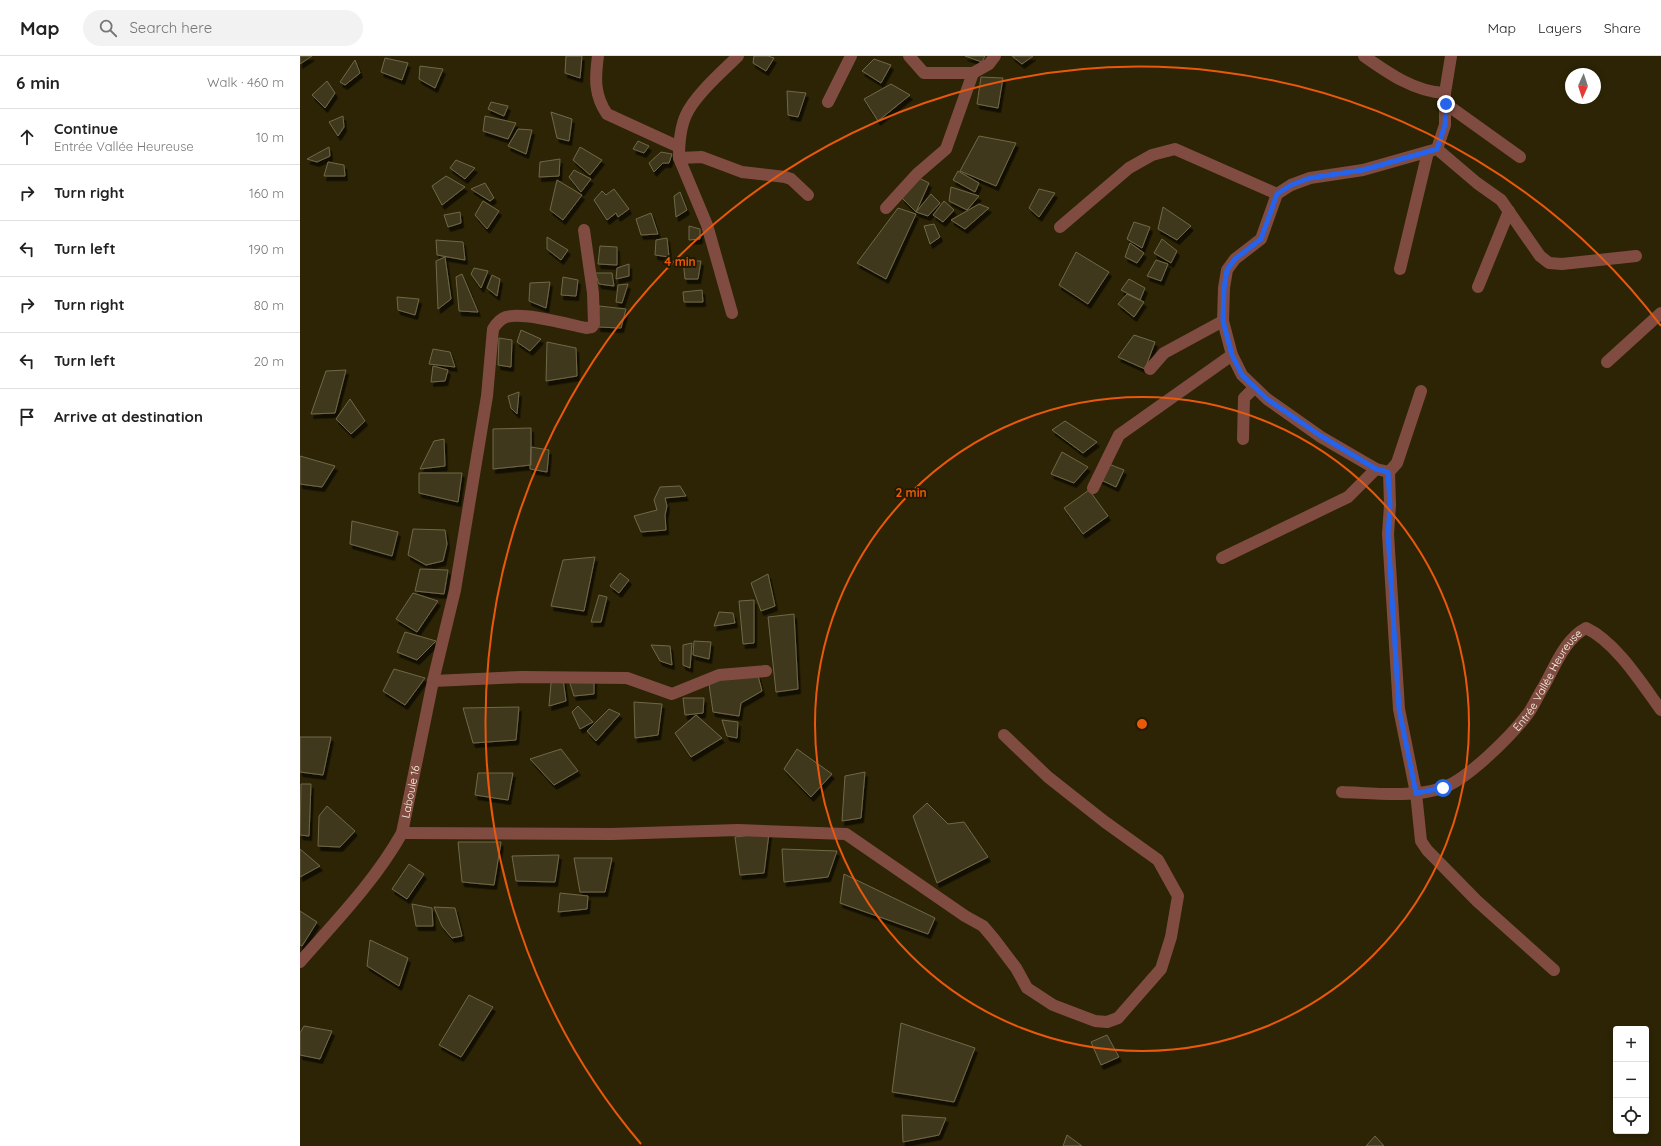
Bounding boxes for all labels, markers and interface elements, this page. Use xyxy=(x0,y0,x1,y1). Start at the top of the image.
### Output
search box xyxy=(83,10,363,46)
text: Map xyxy=(20,16,59,40)
icon: search xyxy=(97,17,119,39)
text: Search here xyxy=(129,18,212,37)
text: Map xyxy=(1487,19,1516,37)
text: Layers xyxy=(1538,19,1582,37)
text: Share xyxy=(1604,19,1641,37)
north arrow xyxy=(1565,68,1601,104)
text: 6 min xyxy=(16,72,60,93)
text: Walk · 460 m xyxy=(207,74,284,90)
route end xyxy=(1437,95,1455,113)
text: Continue xyxy=(54,119,118,138)
icon: ahead xyxy=(16,126,38,148)
text: 10 m xyxy=(256,129,284,145)
text: Entrée Vallée Heureuse xyxy=(54,138,194,154)
icon: right xyxy=(16,182,38,204)
text: Turn right xyxy=(54,183,125,202)
text: 160 m xyxy=(249,185,284,201)
icon: left xyxy=(16,238,38,260)
text: Turn left xyxy=(54,239,116,258)
text: 190 m xyxy=(249,241,284,257)
text: 4 min xyxy=(664,254,696,269)
icon: right xyxy=(16,294,38,316)
text: Turn right xyxy=(54,295,125,314)
text: 80 m xyxy=(254,297,284,313)
icon: left xyxy=(16,350,38,372)
text: Turn left xyxy=(54,351,116,370)
text: 20 m xyxy=(254,353,284,369)
icon: arrive xyxy=(16,406,38,428)
text: Arrive at destination xyxy=(54,407,203,426)
text: 2 min xyxy=(895,485,927,500)
street label: Entrée Vallée Heureuse xyxy=(1510,626,1585,734)
centre of rings xyxy=(1135,717,1149,731)
street label: Laboule 16 xyxy=(398,764,423,819)
route start xyxy=(1434,779,1452,797)
map controls xyxy=(1613,1026,1649,1134)
button: + xyxy=(1613,1026,1649,1062)
button: − xyxy=(1613,1062,1649,1098)
button: locate xyxy=(1613,1098,1649,1134)

